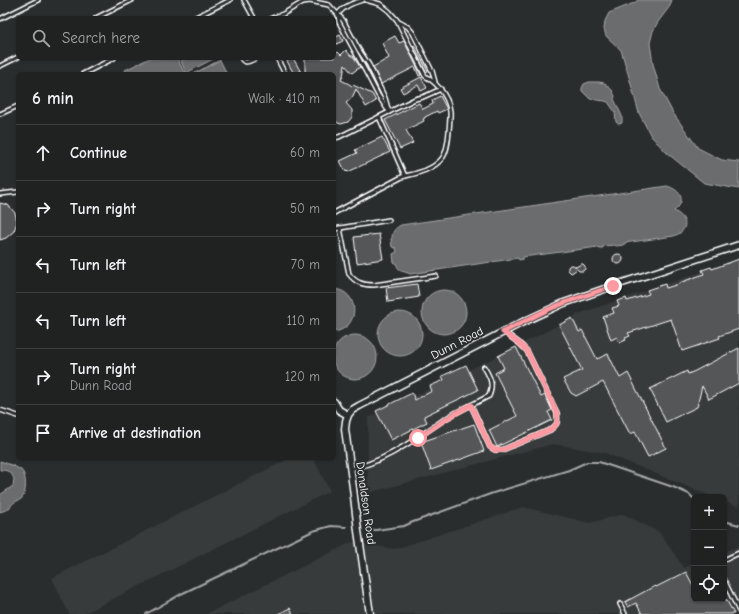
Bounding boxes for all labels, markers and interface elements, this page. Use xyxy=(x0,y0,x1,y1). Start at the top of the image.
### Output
search box xyxy=(16,16,336,60)
icon: search xyxy=(30,27,52,49)
text: Search here xyxy=(62,29,140,47)
text: 6 min xyxy=(32,89,74,108)
text: Walk · 410 m xyxy=(248,91,320,106)
icon: ahead xyxy=(32,142,54,164)
text: Continue xyxy=(70,144,127,162)
text: 60 m xyxy=(290,145,320,160)
icon: right xyxy=(32,198,54,220)
text: Turn right xyxy=(70,200,136,218)
text: 50 m xyxy=(290,201,320,216)
icon: left xyxy=(32,254,54,276)
text: Turn left xyxy=(70,256,126,274)
text: 70 m xyxy=(291,257,320,272)
route end xyxy=(604,277,622,295)
icon: left xyxy=(32,310,54,332)
text: Turn left xyxy=(70,312,126,330)
text: 110 m xyxy=(287,313,320,328)
street label: Dunn Road xyxy=(428,324,486,362)
text: Turn right xyxy=(70,360,136,378)
icon: right xyxy=(32,366,54,388)
text: 120 m xyxy=(285,369,320,384)
text: Dunn Road xyxy=(70,378,132,393)
icon: arrive xyxy=(32,422,54,444)
text: Arrive at destination xyxy=(70,424,201,442)
route start xyxy=(409,429,427,447)
street label: Donaldson Road xyxy=(353,461,379,545)
map controls xyxy=(691,494,727,602)
button: + xyxy=(691,494,727,530)
button: − xyxy=(691,530,727,566)
button: locate xyxy=(691,566,727,602)

